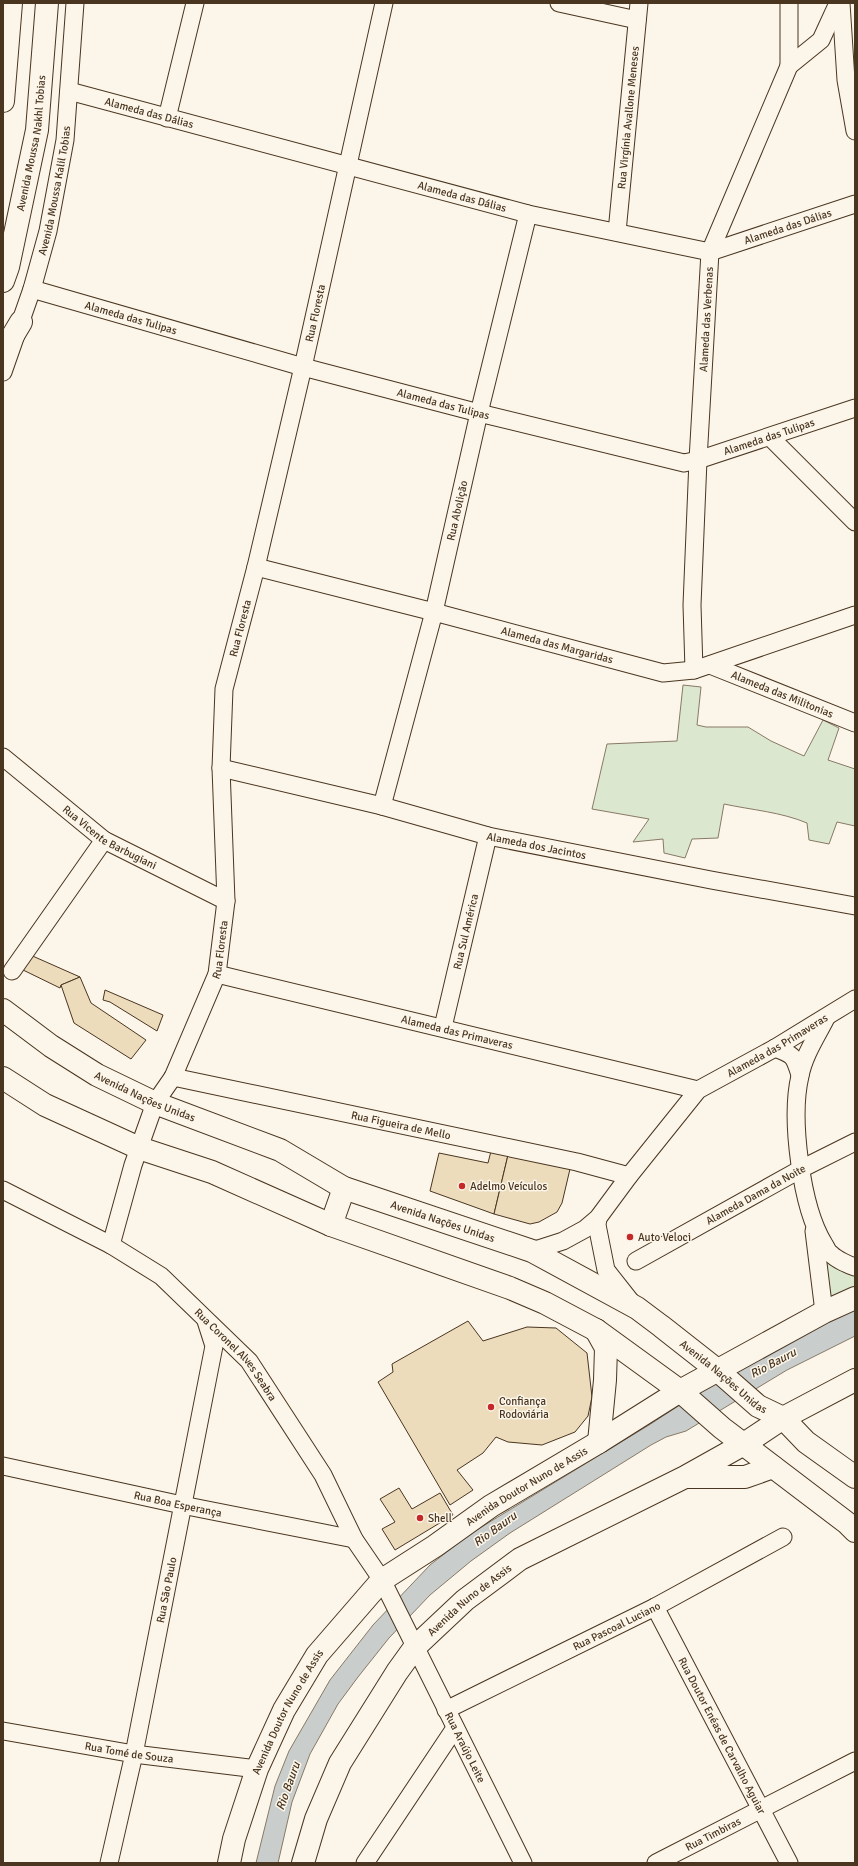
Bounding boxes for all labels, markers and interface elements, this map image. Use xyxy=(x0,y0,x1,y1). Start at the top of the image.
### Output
street label: Rua Virgínia Avallone Meneses xyxy=(615,45,642,190)
street label: Avenida Moussa Nakhl Tobias xyxy=(14,75,48,212)
street label: Alameda das Dálias xyxy=(103,95,195,131)
street label: Avenida Moussa Kalil Tobias xyxy=(36,125,73,257)
street label: Alameda das Dálias xyxy=(416,179,508,215)
street label: Alameda das Dálias xyxy=(742,206,834,247)
street label: Alameda das Verbenas xyxy=(697,266,716,372)
street label: Rua Floresta xyxy=(303,283,328,343)
street label: Alameda das Tulipas xyxy=(83,299,179,337)
street label: Alameda das Tulipas xyxy=(395,386,491,422)
street label: Alameda das Tulipas xyxy=(722,416,817,458)
street label: Rua Abolição xyxy=(444,479,471,542)
street label: Rua Floresta xyxy=(227,598,254,658)
street label: Alameda das Margaridas xyxy=(499,624,615,666)
street label: Alameda das Militonias xyxy=(729,668,835,721)
street label: Rua Vicente Barbugiani xyxy=(60,803,159,872)
street label: Alameda dos Jacintos xyxy=(485,830,587,862)
street label: Rua Sul América xyxy=(451,892,481,971)
street label: Rua Floresta xyxy=(210,919,231,981)
street label: Alameda das Primaveras xyxy=(725,1011,830,1080)
street label: Alameda das Primaveras xyxy=(400,1013,514,1052)
street label: Avenida Nações Unidas xyxy=(92,1069,197,1125)
street label: Rua Figueira de Mello xyxy=(350,1109,452,1142)
street label: Alameda Dama da Noite xyxy=(704,1162,808,1228)
place label: Adelmo Veículos xyxy=(470,1180,547,1193)
marker: Adelmo Veículos xyxy=(457,1181,467,1191)
street label: Avenida Nações Unidas xyxy=(389,1198,497,1245)
place label: Auto Veloci xyxy=(638,1231,691,1244)
marker: Auto Veloci xyxy=(625,1232,635,1242)
street label: Rua Coronel Alves Seabra xyxy=(192,1306,279,1404)
street label: Avenida Nações Unidas xyxy=(677,1337,769,1416)
water label: Rio Bauru xyxy=(748,1344,800,1382)
place label: Confiança Rodoviária xyxy=(499,1395,549,1421)
marker: Confiança Rodoviária xyxy=(486,1402,496,1412)
street label: Avenida Doutor Nuno de Assis xyxy=(464,1444,590,1529)
street label: Rua Boa Esperança xyxy=(133,1489,223,1520)
water label: Rio Bauru xyxy=(471,1508,521,1550)
place label: Shell xyxy=(428,1512,452,1525)
marker: Shell xyxy=(415,1513,425,1523)
street label: Rua São Paulo xyxy=(154,1556,180,1624)
street label: Avenida Nuno de Assis xyxy=(425,1562,514,1639)
street label: Rua Pascoal Luciano xyxy=(571,1599,663,1654)
street label: Avenida Doutor Nuno de Assis xyxy=(250,1646,326,1776)
street label: Rua Doutor Enéas de Carvalho Aguiar xyxy=(675,1655,768,1816)
street label: Rua Araújo Leite xyxy=(442,1710,488,1785)
street label: Rua Tomé de Souza xyxy=(84,1739,175,1766)
water label: Rio Bauru xyxy=(273,1759,305,1812)
street label: Rua Timbiras xyxy=(683,1815,743,1854)

